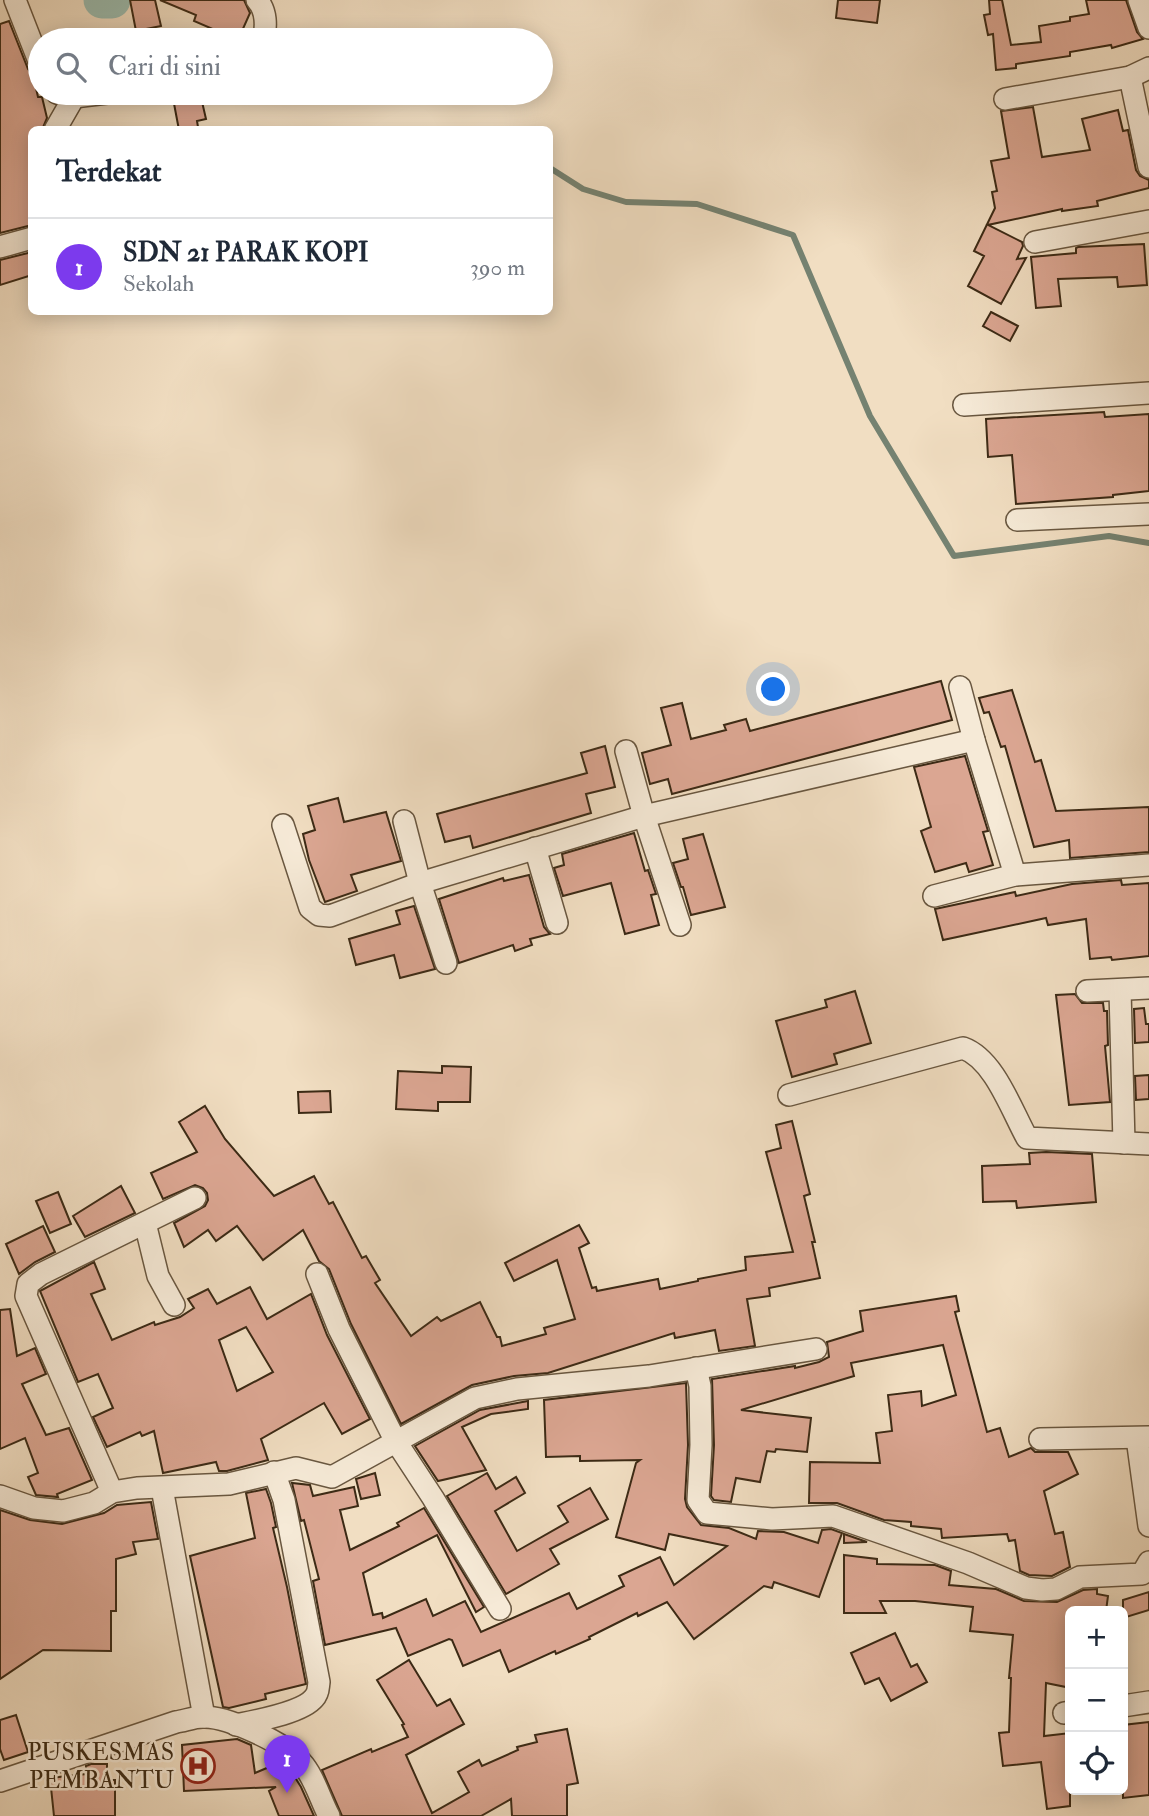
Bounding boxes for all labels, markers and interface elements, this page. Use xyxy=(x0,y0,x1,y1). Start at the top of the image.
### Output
search box xyxy=(28,28,553,105)
icon: search xyxy=(52,48,90,86)
text: Cari di sini xyxy=(108,51,221,83)
text: Terdekat xyxy=(56,153,161,190)
text: SDN 21 PARAK KOPI xyxy=(123,237,369,269)
text: 1 xyxy=(75,253,83,282)
text: 390 m xyxy=(470,253,525,282)
text: Sekolah xyxy=(123,269,194,298)
your location xyxy=(756,672,790,706)
map controls xyxy=(1065,1606,1128,1795)
button: + xyxy=(1065,1606,1128,1669)
button: − xyxy=(1065,1669,1128,1732)
button: locate xyxy=(1065,1732,1128,1795)
pin: 1 xyxy=(264,1735,310,1793)
place label: PUSKESMAS PEMBANTU xyxy=(27,1737,174,1796)
hospital icon: PUSKESMAS PEMBANTU xyxy=(179,1747,217,1785)

